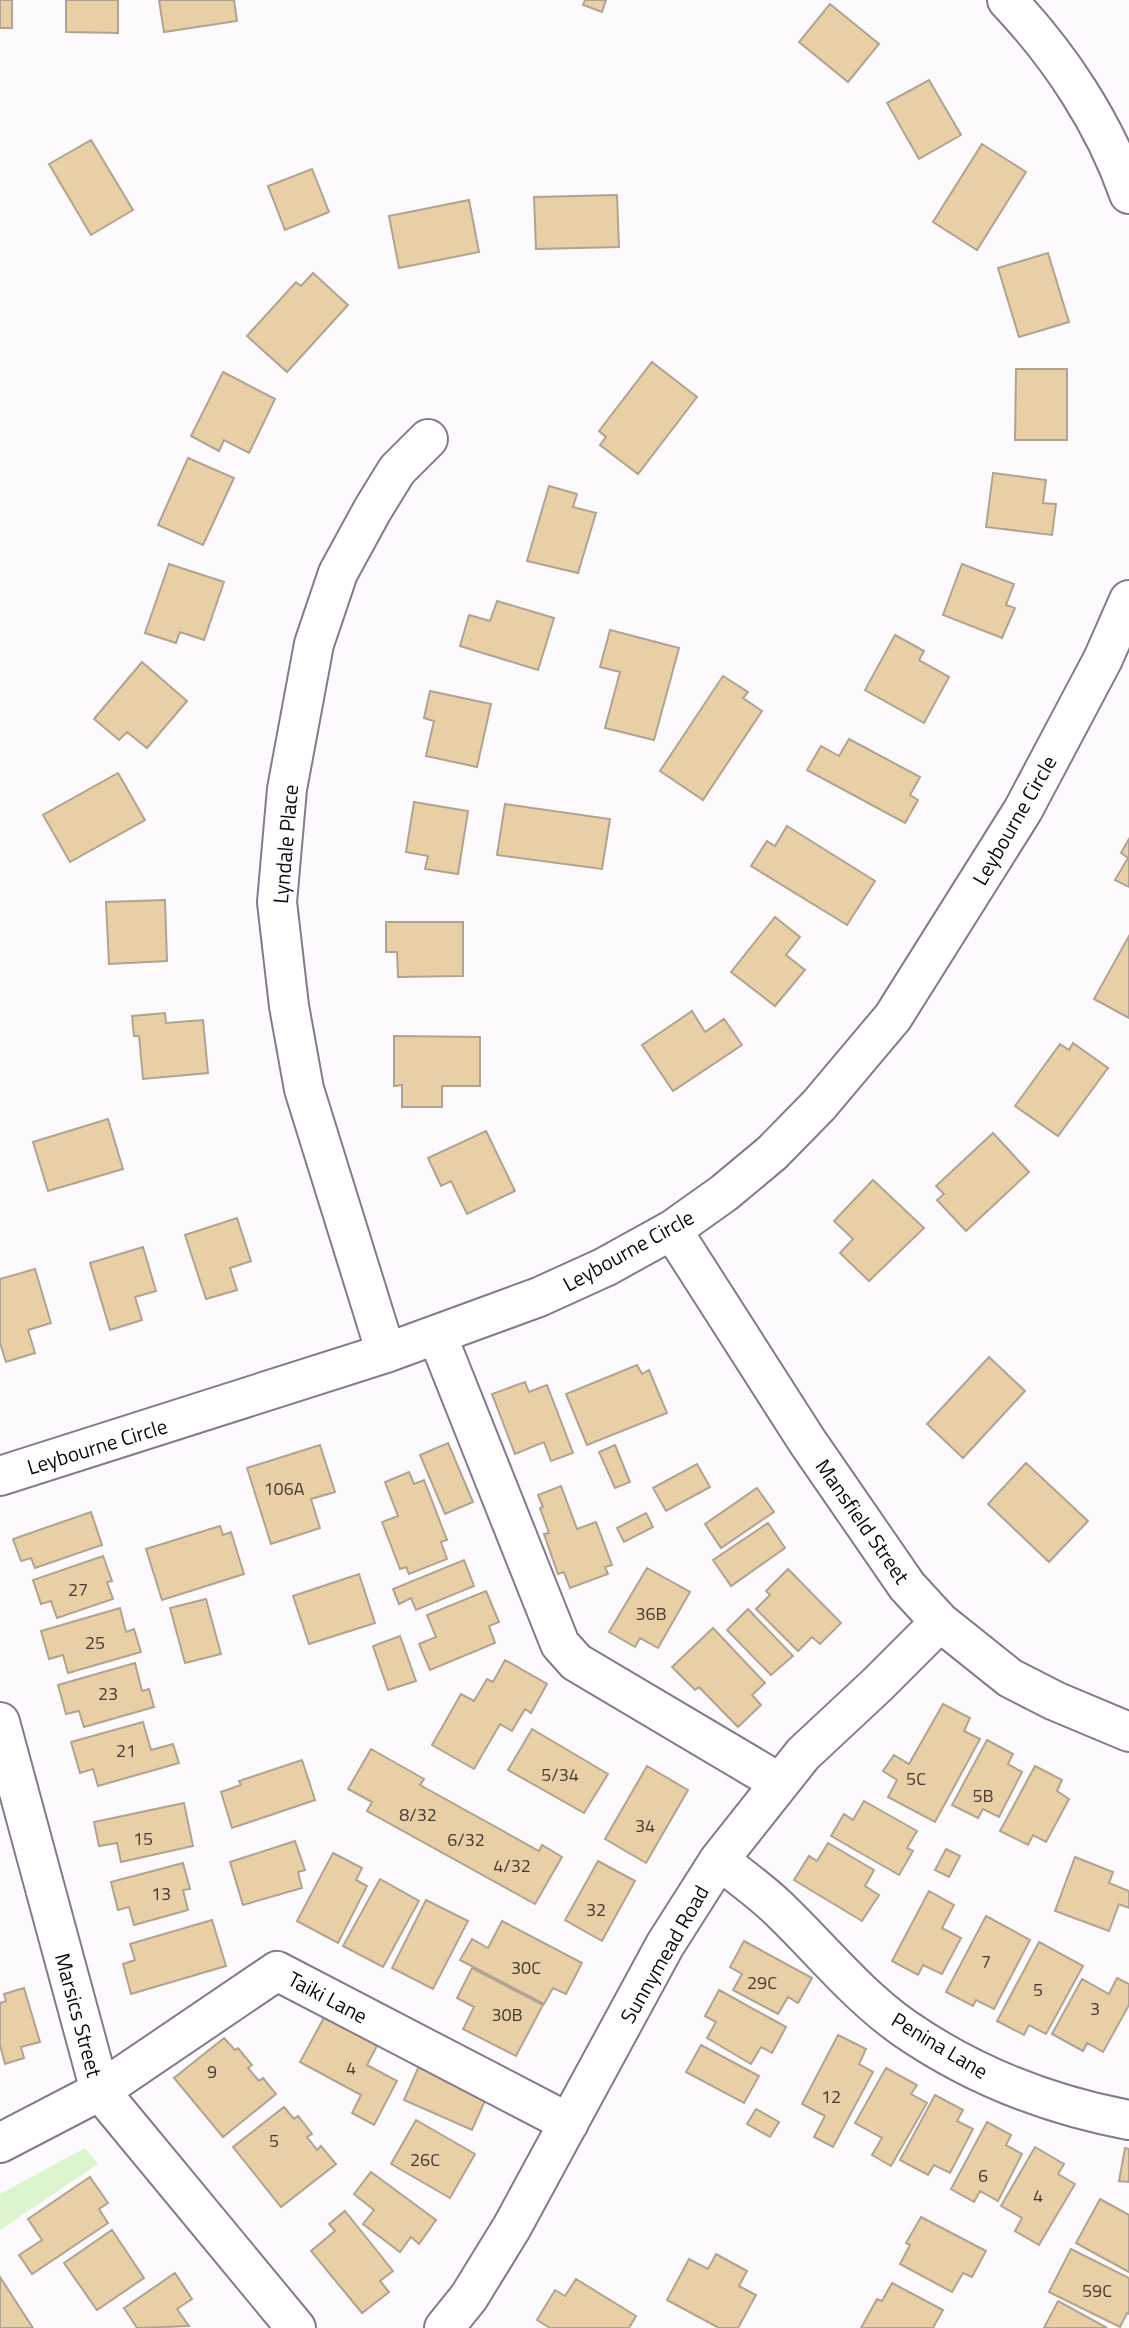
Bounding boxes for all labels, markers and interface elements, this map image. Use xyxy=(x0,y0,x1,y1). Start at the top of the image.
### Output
street label: Leybourne Circle xyxy=(964,749,1064,891)
street label: Lyndale Place xyxy=(264,783,306,905)
street label: Leybourne Circle xyxy=(557,1201,699,1299)
street label: Leybourne Circle xyxy=(23,1409,171,1483)
street label: Mansfield Street xyxy=(808,1452,918,1591)
house number: 106A xyxy=(264,1475,305,1502)
house number: 27 xyxy=(68,1576,88,1603)
house number: 36B xyxy=(635,1600,667,1627)
house number: 25 xyxy=(85,1629,105,1656)
house number: 23 xyxy=(98,1680,118,1707)
house number: 21 xyxy=(116,1737,136,1764)
house number: 5/34 xyxy=(541,1761,579,1788)
house number: 5C xyxy=(906,1765,926,1792)
house number: 5B xyxy=(972,1782,994,1809)
house number: 8/32 xyxy=(399,1801,437,1828)
house number: 34 xyxy=(635,1812,655,1839)
house number: 15 xyxy=(133,1825,153,1852)
house number: 6/32 xyxy=(447,1826,485,1853)
house number: 4/32 xyxy=(493,1852,531,1879)
street label: Sunnymead Road xyxy=(611,1879,717,2029)
house number: 13 xyxy=(151,1880,171,1907)
house number: 32 xyxy=(586,1896,606,1923)
house number: 7 xyxy=(981,1948,991,1975)
street label: Marsics Street xyxy=(47,1949,111,2081)
house number: 30C xyxy=(511,1954,541,1981)
street label: Taiki Lane xyxy=(283,1963,373,2031)
house number: 29C xyxy=(747,1969,777,1996)
house number: 5 xyxy=(1033,1976,1043,2003)
house number: 3 xyxy=(1090,1995,1100,2022)
house number: 30B xyxy=(491,2001,523,2028)
street label: Penina Lane xyxy=(886,2004,994,2086)
house number: 4 xyxy=(346,2054,356,2081)
house number: 9 xyxy=(207,2058,217,2085)
house number: 12 xyxy=(821,2083,841,2110)
house number: 5 xyxy=(269,2127,279,2154)
house number: 26C xyxy=(410,2146,440,2173)
house number: 6 xyxy=(978,2162,988,2189)
house number: 4 xyxy=(1033,2182,1043,2209)
house number: 59C xyxy=(1082,2277,1112,2304)

